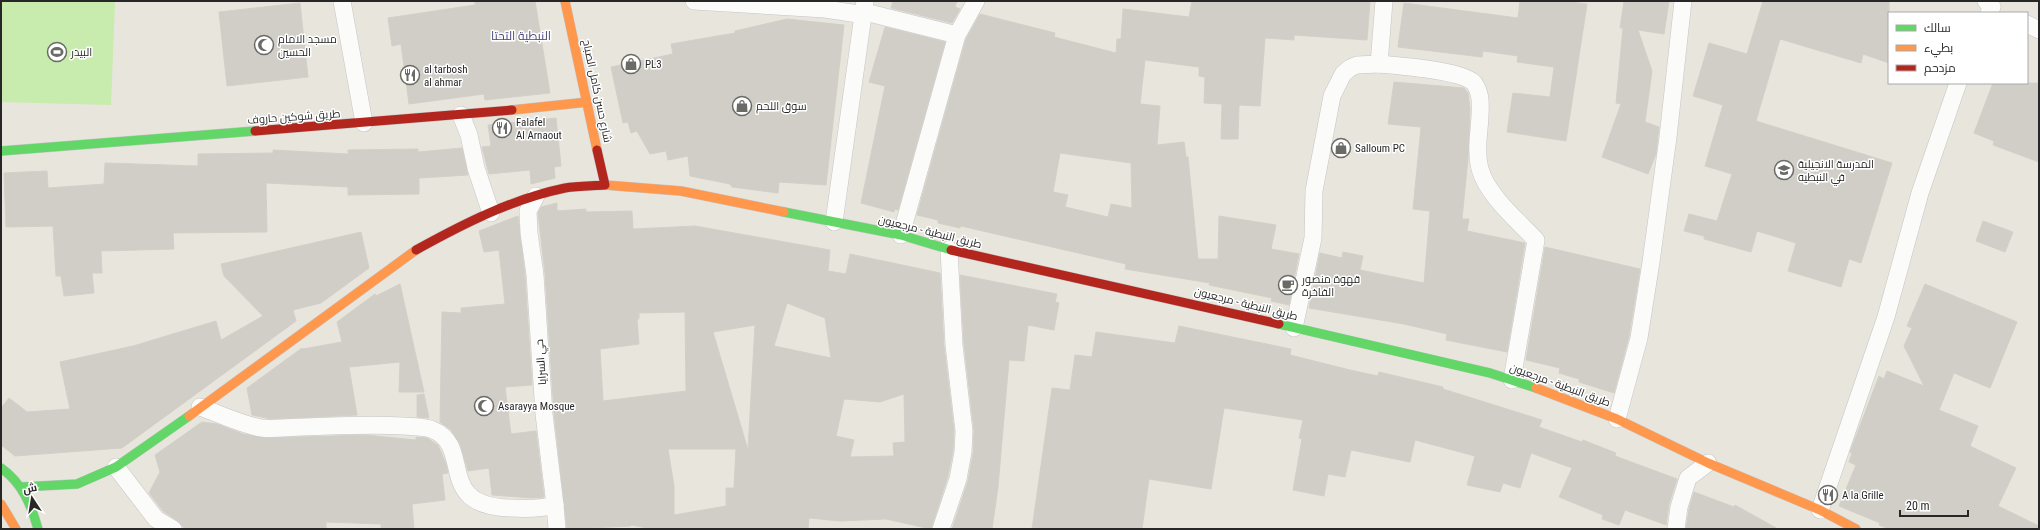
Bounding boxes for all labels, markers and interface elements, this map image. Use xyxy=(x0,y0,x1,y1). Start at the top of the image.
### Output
legend xyxy=(1888,12,2028,84)
text: سالك xyxy=(1924,21,1951,35)
district label: النبطية التحتا xyxy=(491,29,551,43)
place label: مسجد الامام الحسين xyxy=(278,33,337,59)
mosque icon: مسجد الامام الحسين xyxy=(253,34,275,56)
street label: شارع حسن كامل الصباح xyxy=(579,38,614,144)
sports icon: البيدر xyxy=(46,41,68,63)
text: بطيء xyxy=(1924,41,1953,58)
place label: البيدر xyxy=(70,46,92,59)
shop icon: PL3 xyxy=(620,53,642,75)
place label: PL3 xyxy=(645,58,662,71)
text: مزدحم xyxy=(1924,61,1956,76)
place label: al tarbosh al ahmar xyxy=(424,63,467,89)
restaurant icon: al tarbosh al ahmar xyxy=(399,64,421,86)
shop icon: سوق اللحم xyxy=(731,95,753,117)
place label: سوق اللحم xyxy=(756,100,807,114)
street label: طريق شوكين حاروف xyxy=(247,107,341,127)
place label: Falafel Al Arnaout xyxy=(516,116,562,142)
restaurant icon: Falafel Al Arnaout xyxy=(491,117,513,139)
shop icon: Salloum PC xyxy=(1330,137,1352,159)
place label: Salloum PC xyxy=(1355,142,1405,155)
place label: المدرسة الانجيلية في النبطيه xyxy=(1798,158,1874,186)
school or university icon: المدرسة الانجيلية في النبطيه xyxy=(1773,159,1795,181)
street label: طريق النبطية - مرجعيون xyxy=(877,213,983,251)
place label: قهوة منصور الفاخرة xyxy=(1301,273,1360,299)
cafe icon: قهوة منصور الفاخرة xyxy=(1277,274,1299,296)
street label: طريق النبطية - مرجعيون xyxy=(1193,285,1299,323)
street label: حي السرايا xyxy=(533,338,551,385)
street label: طريق النبطية - مرجعيون xyxy=(1508,361,1612,409)
mosque icon: Asarayya Mosque xyxy=(473,395,495,417)
place label: Asarayya Mosque xyxy=(498,400,575,413)
north arrow xyxy=(12,478,52,518)
text: ش xyxy=(22,481,38,497)
restaurant icon: A la Grille xyxy=(1817,484,1839,506)
place label: A la Grille xyxy=(1842,489,1884,502)
scale bar xyxy=(1900,492,1968,518)
text: 20 m xyxy=(1906,499,1930,513)

